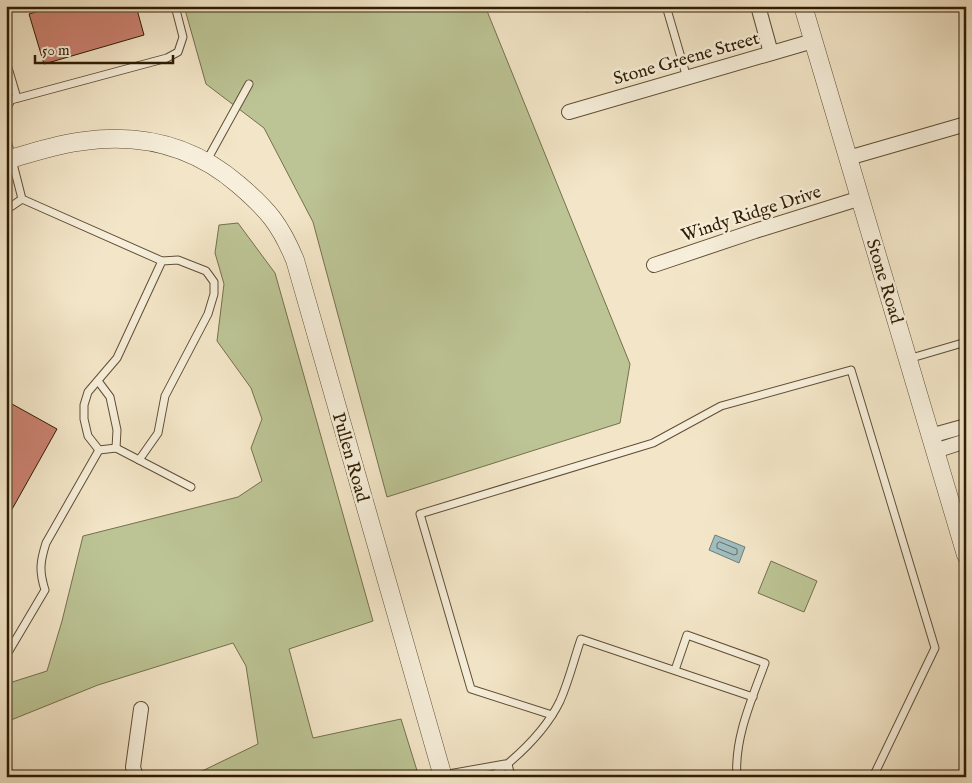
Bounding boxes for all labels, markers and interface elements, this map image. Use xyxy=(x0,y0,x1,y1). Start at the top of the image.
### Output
street label: Stone Greene Street xyxy=(611,28,762,91)
scale bar xyxy=(35,32,172,64)
text: 50 m xyxy=(42,41,70,60)
street label: Windy Ridge Drive xyxy=(679,181,824,248)
street label: Stone Road xyxy=(860,236,907,327)
street label: Pullen Road xyxy=(326,410,373,505)

